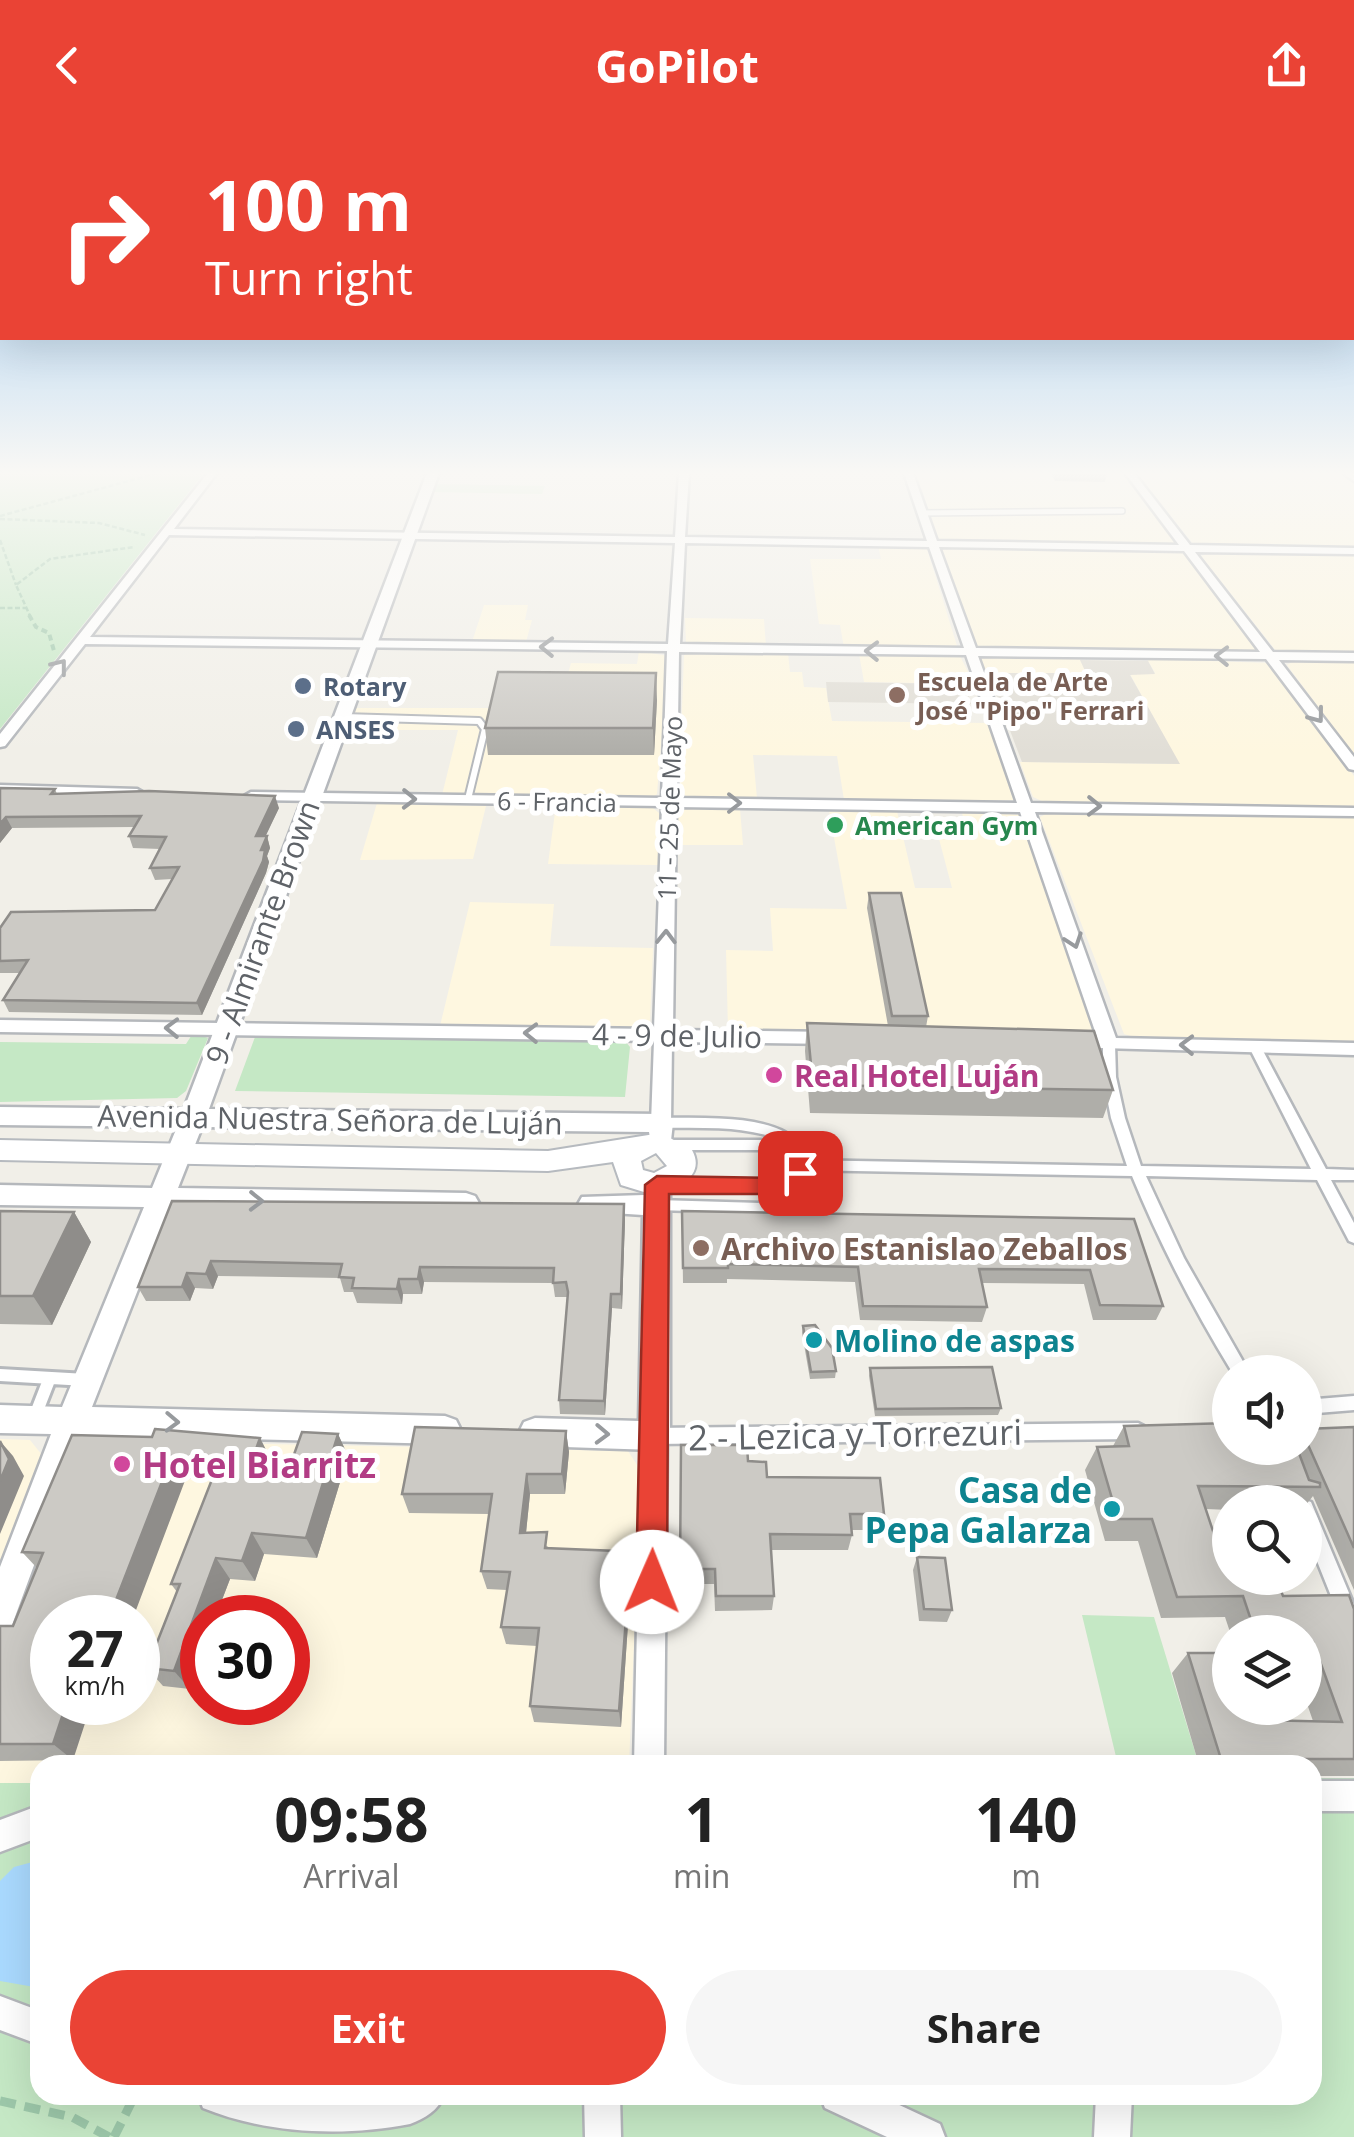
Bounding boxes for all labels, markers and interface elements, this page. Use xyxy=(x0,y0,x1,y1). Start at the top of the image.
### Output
text: GoPilot xyxy=(595,35,759,96)
icon: back xyxy=(40,38,95,93)
icon: share xyxy=(1259,38,1314,93)
text: 100 m xyxy=(205,156,412,252)
icon: right xyxy=(40,170,170,300)
text: Turn right xyxy=(205,247,413,308)
one-way arrow xyxy=(538,636,554,657)
one-way arrow xyxy=(863,640,878,662)
one-way arrow xyxy=(1213,645,1229,666)
one-way arrow xyxy=(48,659,65,677)
place label: Escuela de Arte José "Pipo" Ferrari xyxy=(915,664,1144,727)
place label: Rotary xyxy=(323,669,407,703)
marker: Rotary xyxy=(292,675,314,697)
marker: Escuela de Arte José "Pipo" Ferrari xyxy=(886,684,908,706)
one-way arrow xyxy=(1305,705,1323,723)
place label: ANSES xyxy=(316,712,395,746)
street label: 11 - 25 de Mayo xyxy=(649,715,689,901)
marker: ANSES xyxy=(285,718,307,740)
street label: 6 - Francia xyxy=(497,783,617,819)
one-way arrow xyxy=(402,788,418,810)
one-way arrow xyxy=(728,792,743,814)
street label: 9 - Almirante Brown xyxy=(195,794,329,1070)
one-way arrow xyxy=(1087,796,1103,817)
place label: American Gym xyxy=(855,808,1038,842)
marker: American Gym xyxy=(824,814,846,836)
one-way arrow xyxy=(655,929,677,944)
one-way arrow xyxy=(1062,932,1082,949)
street label: 4 - 9 de Julio xyxy=(592,1013,762,1057)
one-way arrow xyxy=(163,1017,178,1039)
one-way arrow xyxy=(523,1022,538,1044)
one-way arrow xyxy=(1178,1035,1194,1056)
place label: Real Hotel Luján xyxy=(794,1055,1039,1096)
marker: Real Hotel Luján xyxy=(763,1064,785,1086)
street label: Avenida Nuestra Señora de Luján xyxy=(97,1094,563,1144)
pin xyxy=(758,1131,843,1216)
icon: arrive xyxy=(773,1146,828,1201)
one-way arrow xyxy=(249,1190,265,1211)
place label: Archivo Estanislao Zeballos xyxy=(721,1228,1127,1269)
marker: Archivo Estanislao Zeballos xyxy=(690,1237,712,1259)
place label: Molino de aspas xyxy=(834,1320,1075,1361)
marker: Molino de aspas xyxy=(803,1329,825,1351)
map controls xyxy=(1212,1355,1322,1725)
button: sound xyxy=(1212,1355,1322,1465)
street label: 2 - Lezica y Torrezuri xyxy=(688,1408,1022,1460)
one-way arrow xyxy=(164,1411,180,1432)
one-way arrow xyxy=(594,1424,610,1445)
place label: Hotel Biarritz xyxy=(142,1441,376,1488)
marker: Hotel Biarritz xyxy=(111,1453,133,1475)
place label: Casa de Pepa Galarza xyxy=(865,1466,1092,1553)
button: search xyxy=(1212,1485,1322,1595)
marker: Casa de Pepa Galarza xyxy=(1101,1498,1123,1520)
position arrow xyxy=(600,1530,704,1634)
speed limit sign: 30 xyxy=(180,1595,310,1725)
text: 27 xyxy=(66,1614,124,1682)
button: layers xyxy=(1212,1615,1322,1725)
text: km/h xyxy=(65,1668,125,1702)
text: 09:58 xyxy=(274,1778,429,1860)
text: 1 xyxy=(685,1778,719,1860)
text: 140 xyxy=(975,1778,1078,1860)
text: Arrival xyxy=(303,1854,400,1897)
text: min xyxy=(673,1854,730,1897)
text: m xyxy=(1011,1854,1041,1897)
button: Exit xyxy=(70,1970,666,2085)
button: Share xyxy=(686,1970,1282,2085)

